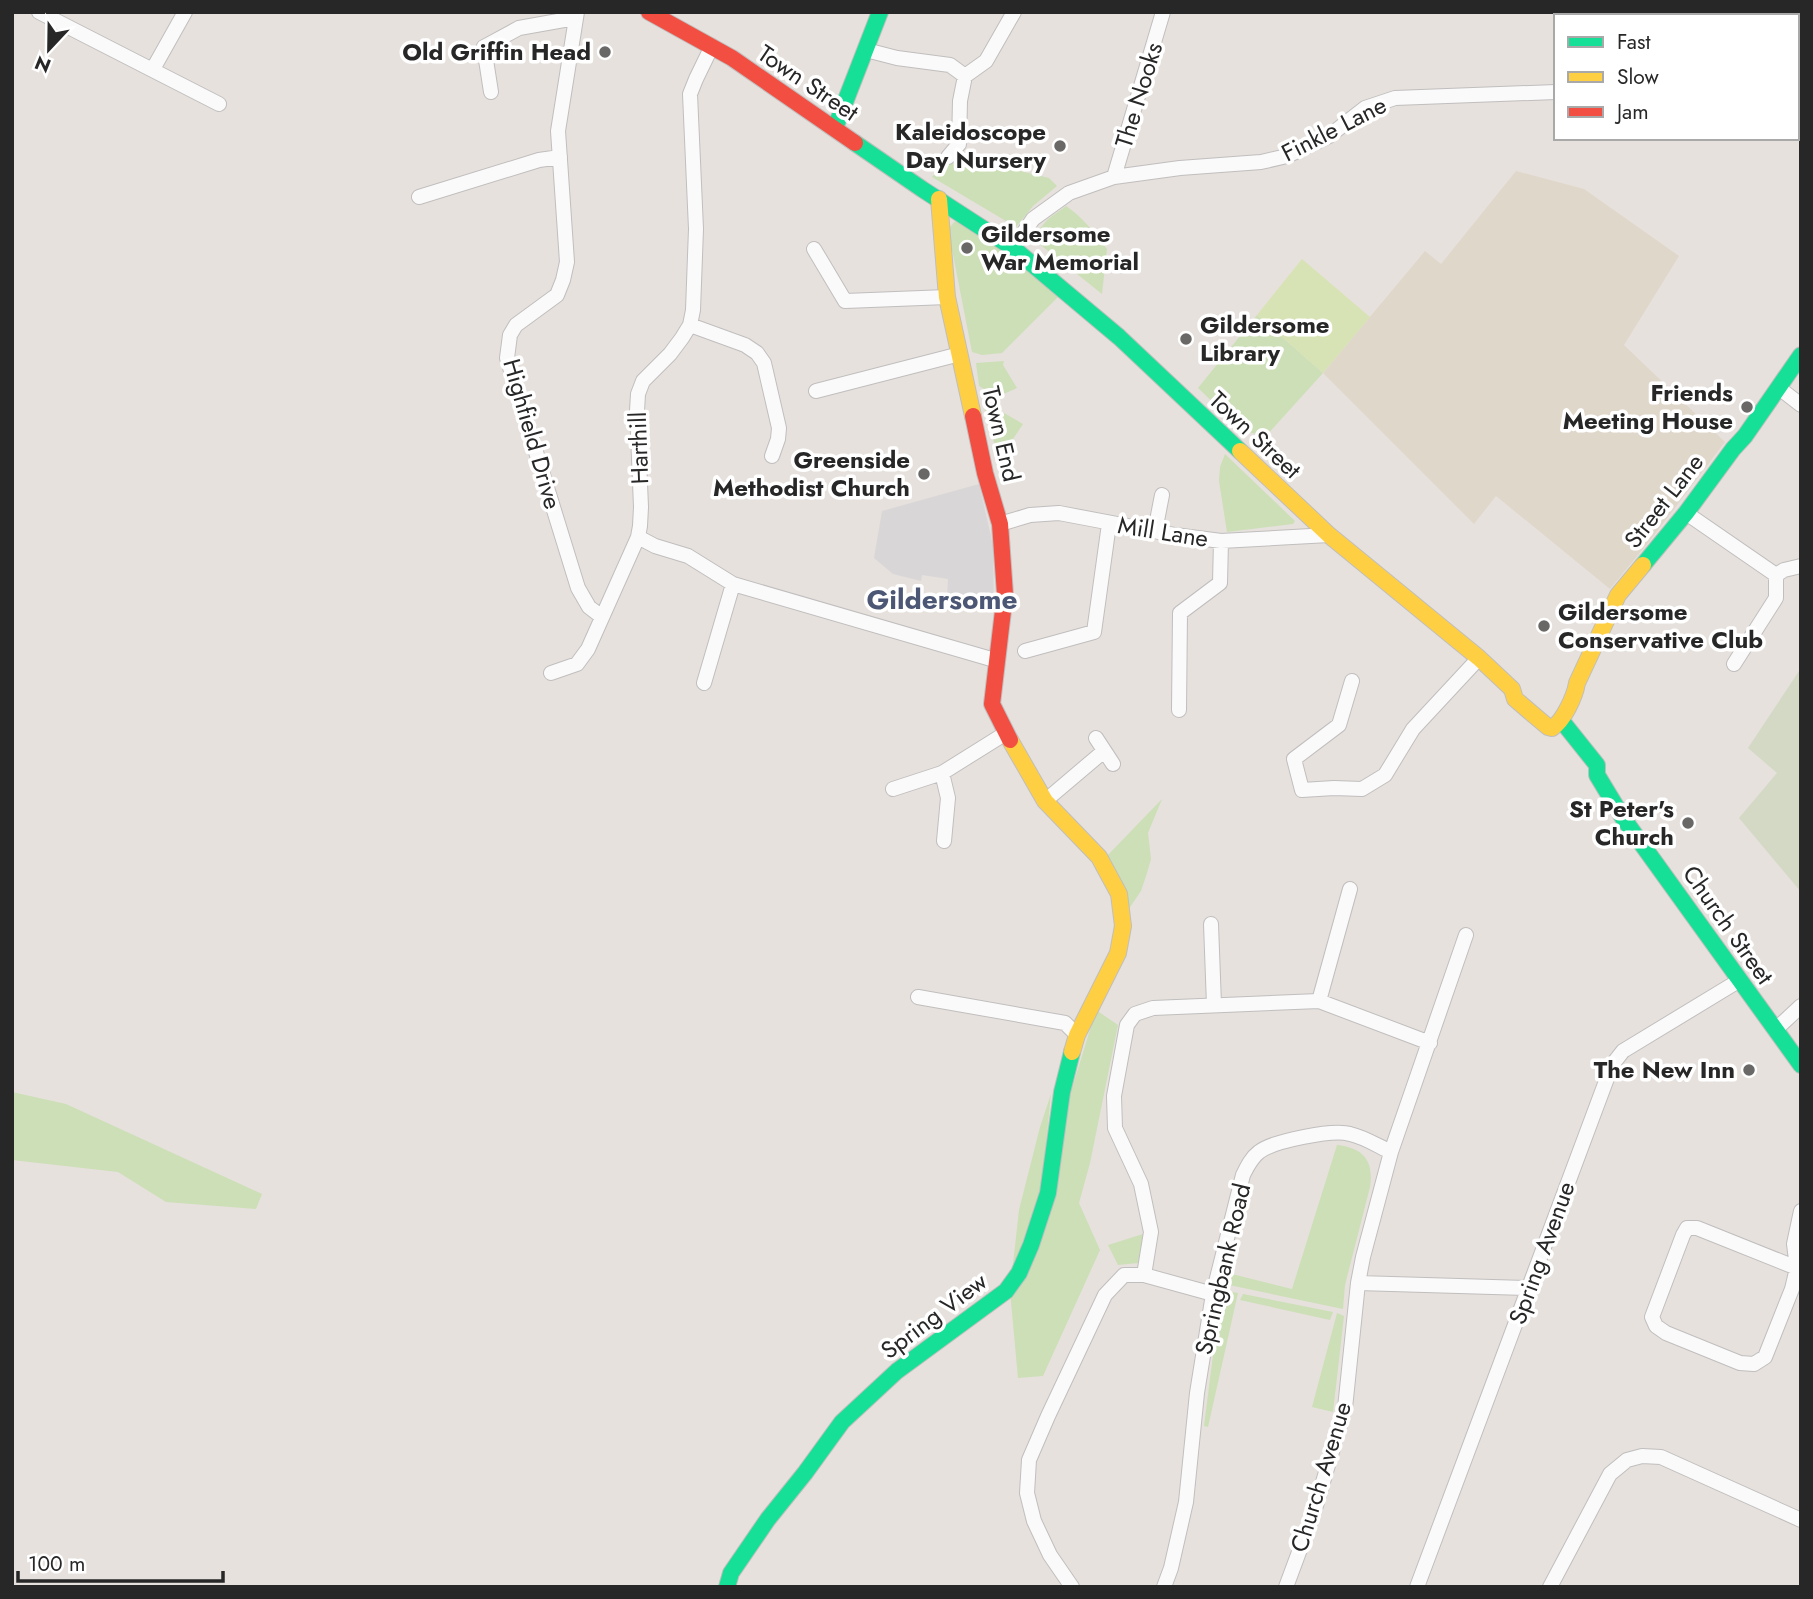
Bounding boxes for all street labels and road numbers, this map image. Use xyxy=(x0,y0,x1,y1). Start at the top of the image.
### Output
street label: Town Street xyxy=(751,36,866,129)
street label: The Nooks xyxy=(1106,38,1171,152)
street label: Finkle Lane xyxy=(1275,87,1392,170)
street label: Highfield Drive xyxy=(494,355,571,513)
street label: Town End xyxy=(974,383,1029,485)
street label: Town Street xyxy=(1201,383,1309,487)
street label: Harthill xyxy=(620,411,657,485)
street label: Street Lane xyxy=(1615,446,1712,556)
street label: Mill Lane xyxy=(1115,507,1211,556)
street label: Church Street xyxy=(1674,858,1782,991)
street label: Spring Avenue xyxy=(1500,1177,1584,1329)
street label: Springbank Road xyxy=(1186,1180,1259,1358)
street label: Spring View xyxy=(873,1264,995,1367)
street label: Church Avenue xyxy=(1281,1397,1360,1556)

